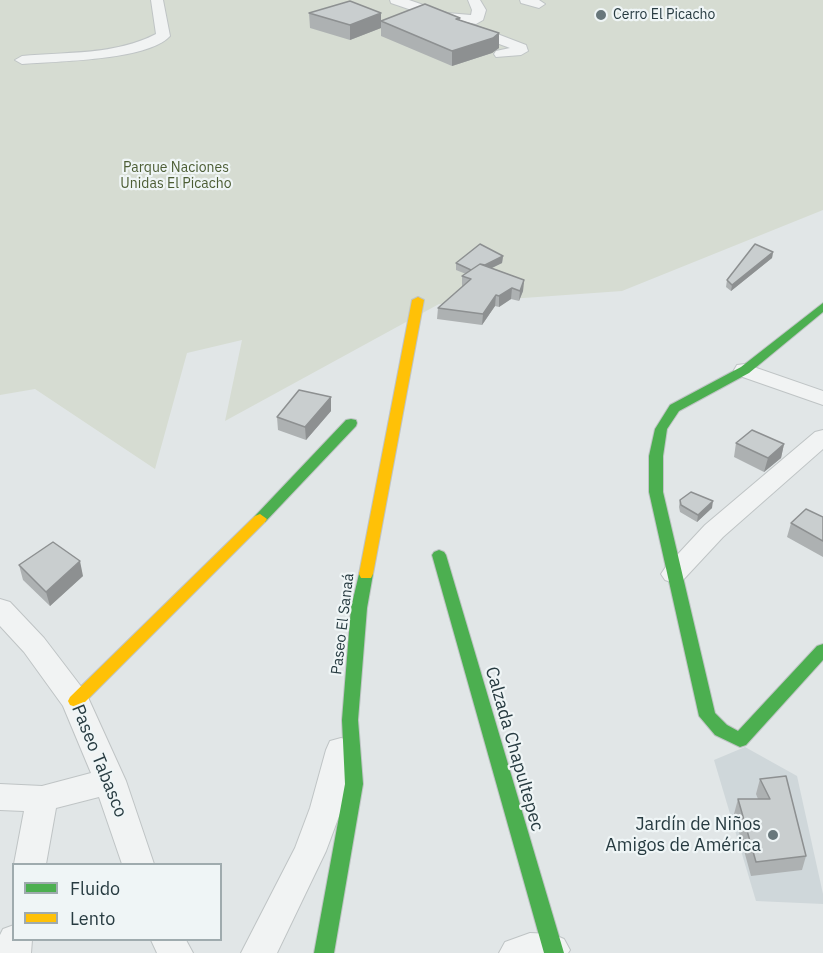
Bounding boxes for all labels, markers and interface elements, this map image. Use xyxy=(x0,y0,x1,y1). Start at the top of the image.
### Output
place label: Cerro El Picacho xyxy=(613,7,715,23)
marker: Cerro El Picacho xyxy=(594,8,608,22)
park label: Parque Naciones Unidas El Picacho xyxy=(120,160,232,192)
street label: Paseo El Sanaá xyxy=(328,572,358,676)
street label: Calzada Chapultepec xyxy=(480,664,548,834)
street label: Paseo Tabasco xyxy=(67,701,131,821)
place label: Jardín de Niños Amigos de América xyxy=(605,814,761,856)
marker: Jardín de Niños Amigos de América xyxy=(766,828,780,842)
legend xyxy=(12,863,222,941)
text: Fluido xyxy=(70,877,120,900)
text: Lento xyxy=(70,907,115,930)

